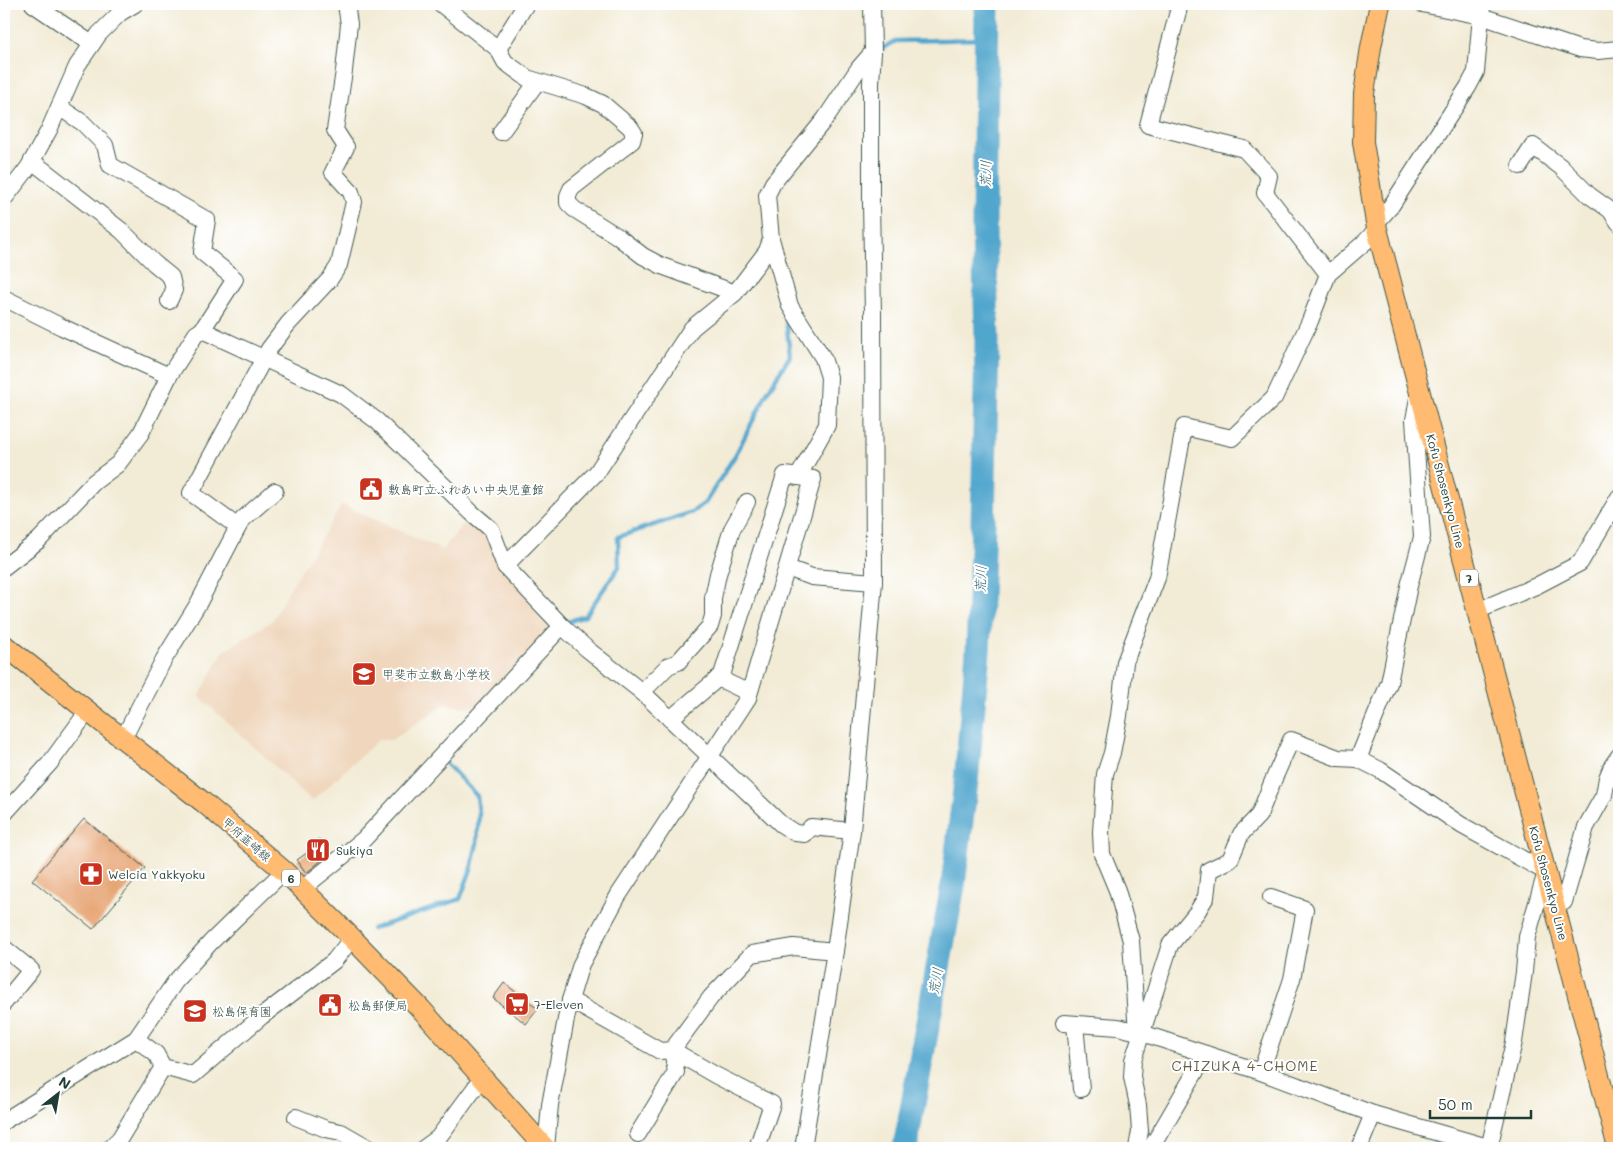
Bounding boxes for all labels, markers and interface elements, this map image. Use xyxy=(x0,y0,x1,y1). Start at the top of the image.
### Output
water label: 荒川 xyxy=(975,160,995,188)
street label: Kofu Shosenkyo Line xyxy=(1423,432,1469,550)
public building icon: 敷島町立ふれあい中央児童館 xyxy=(358,476,384,502)
place label: 敷島町立ふれあい中央児童館 xyxy=(388,481,544,497)
water label: 荒川 xyxy=(970,565,990,593)
road number: 7 xyxy=(1460,570,1478,586)
school or university icon: 甲斐市立敷島小学校 xyxy=(351,661,377,687)
place label: 甲斐市立敷島小学校 xyxy=(382,666,490,682)
street label: 甲府韮崎線 xyxy=(219,813,275,865)
street label: Kofu Shosenkyo Line xyxy=(1526,824,1572,942)
restaurant icon: Sukiya xyxy=(305,837,331,863)
place label: Sukiya xyxy=(336,842,373,858)
pharmacy icon: Welcia Yakkyoku xyxy=(78,861,104,887)
place label: Welcia Yakkyoku xyxy=(108,866,205,882)
road number: 6 xyxy=(282,870,300,886)
water label: 荒川 xyxy=(923,966,947,996)
supermarket icon: 7-Eleven xyxy=(504,991,530,1017)
public building icon: 松島郵便局 xyxy=(317,992,343,1018)
place label: 7-Eleven xyxy=(534,996,583,1012)
place label: 松島郵便局 xyxy=(348,997,408,1013)
school or university icon: 松島保育園 xyxy=(182,998,208,1024)
place label: 松島保育園 xyxy=(212,1003,272,1019)
district label: CHIZUKA 4-CHOME xyxy=(1172,1056,1318,1075)
north arrow xyxy=(32,1070,82,1120)
text: N xyxy=(55,1072,74,1093)
scale bar xyxy=(1430,1087,1532,1119)
text: 50 m xyxy=(1438,1094,1473,1114)

